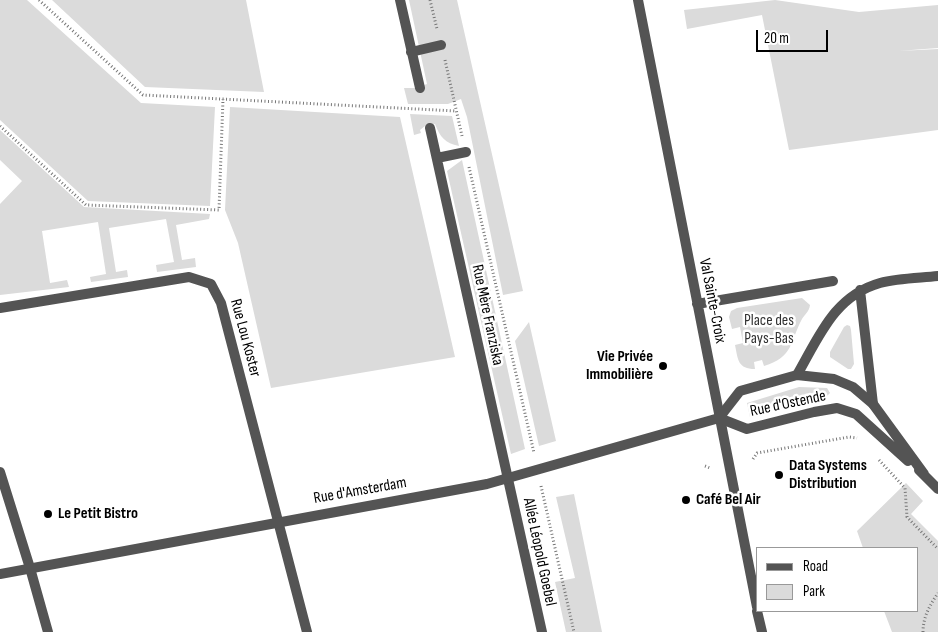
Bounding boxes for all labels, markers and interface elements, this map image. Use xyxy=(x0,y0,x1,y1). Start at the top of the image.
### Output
scale bar xyxy=(758,20,830,52)
text: 20 m xyxy=(764,29,789,48)
street label: Val Sainte-Croix xyxy=(694,257,730,345)
street label: Rue Mère Franziska xyxy=(467,263,507,367)
street label: Rue Lou Koster xyxy=(225,297,265,379)
park label: Place des Pays-Bas xyxy=(744,311,794,349)
place label: Vie Privée Immobilière xyxy=(586,347,653,385)
marker: Vie Privée Immobilière xyxy=(657,360,669,372)
street label: Rue d'Ostende xyxy=(748,387,828,421)
place label: Data Systems Distribution xyxy=(789,456,867,494)
marker: Data Systems Distribution xyxy=(773,469,785,481)
street label: Rue d'Amsterdam xyxy=(312,473,408,509)
place label: Café Bel Air xyxy=(696,490,761,510)
marker: Café Bel Air xyxy=(680,494,692,506)
street label: Allée Léopold Goebel xyxy=(518,496,560,608)
place label: Le Petit Bistro xyxy=(58,504,138,524)
marker: Le Petit Bistro xyxy=(42,508,54,520)
legend xyxy=(756,547,918,612)
text: Road xyxy=(803,557,828,576)
text: Park xyxy=(803,582,825,601)

